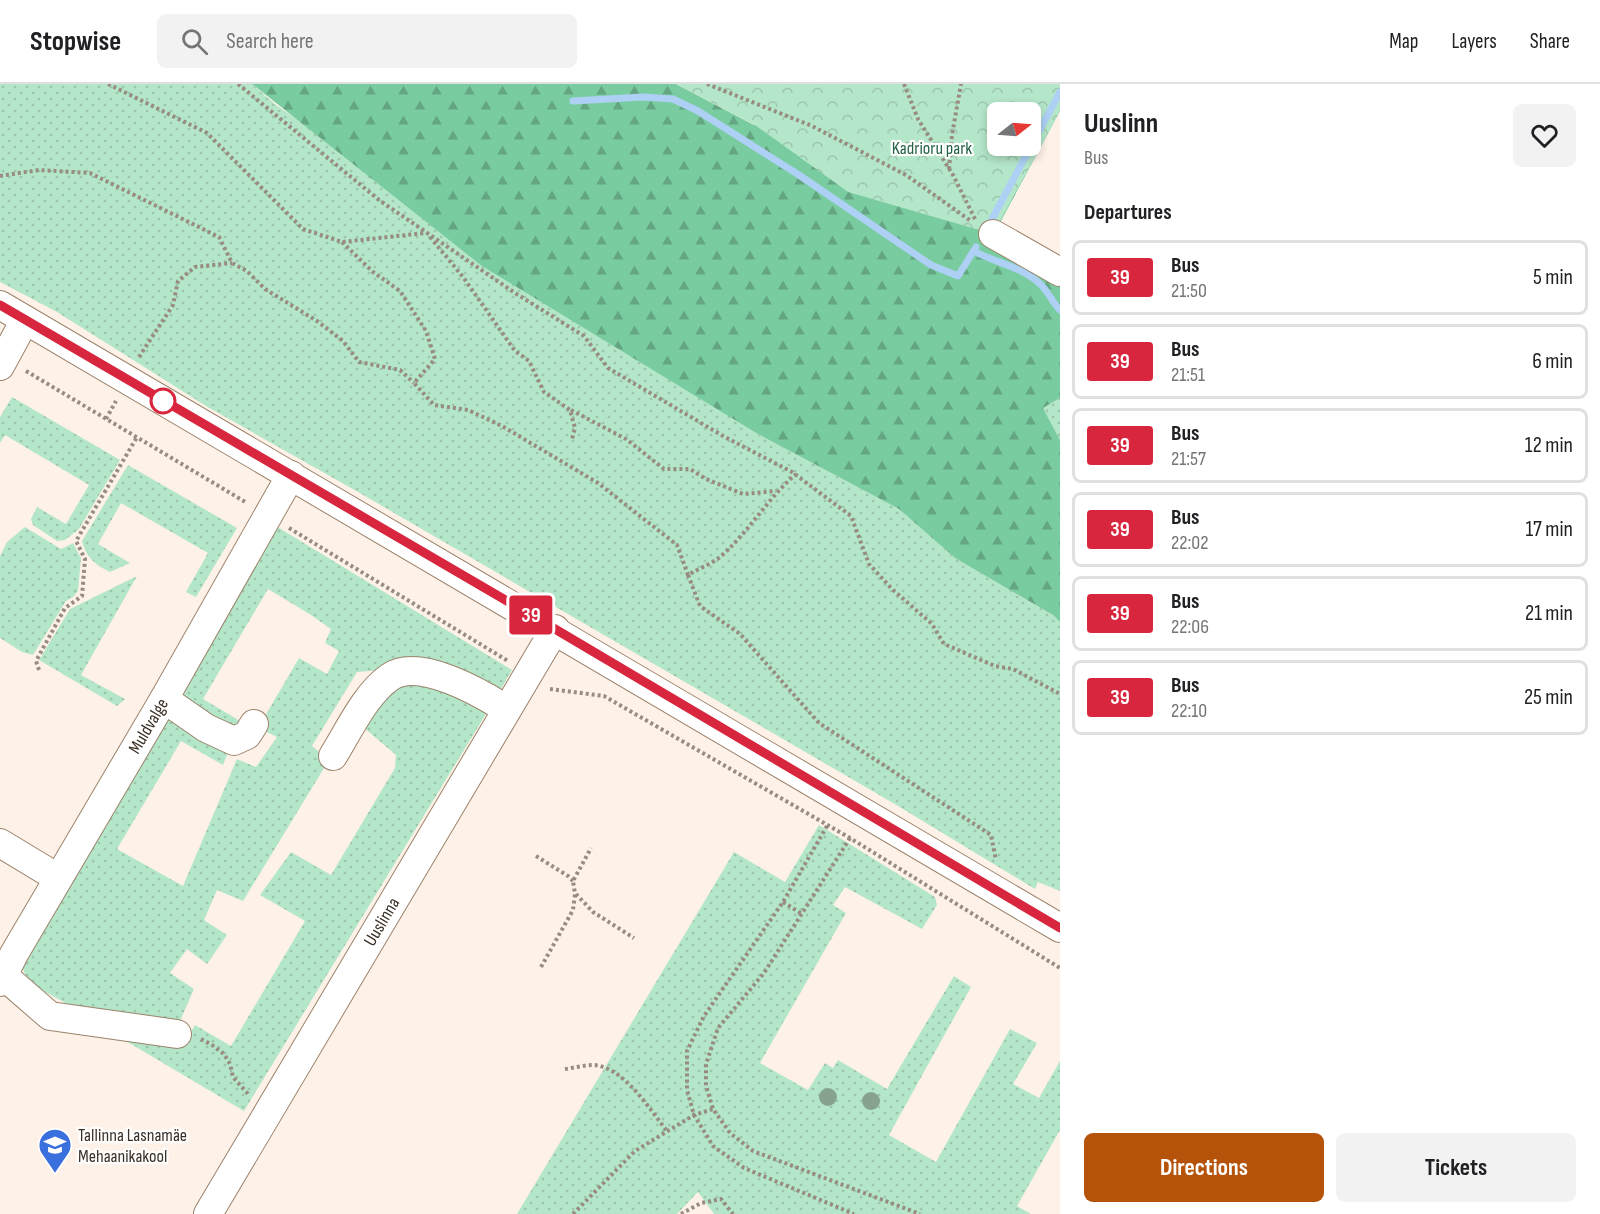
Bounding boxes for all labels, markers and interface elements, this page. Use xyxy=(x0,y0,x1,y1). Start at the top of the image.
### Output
search box xyxy=(157,14,577,68)
text: Stopwise xyxy=(30,25,121,58)
icon: search xyxy=(178,25,211,58)
text: Search here xyxy=(226,28,314,55)
text: Map xyxy=(1389,29,1418,54)
text: Layers xyxy=(1451,29,1497,54)
text: Share xyxy=(1530,29,1570,54)
north arrow xyxy=(987,102,1041,156)
map controls xyxy=(987,102,1041,156)
button: heart xyxy=(1513,104,1576,167)
text: Uuslinn xyxy=(1084,107,1158,140)
park label: Kadrioru park xyxy=(892,138,972,159)
text: Bus xyxy=(1084,146,1108,170)
text: Departures xyxy=(1084,199,1172,226)
text: Bus xyxy=(1171,252,1200,279)
text: 5 min xyxy=(1533,264,1573,291)
text: 39 xyxy=(1110,265,1130,290)
text: 21:50 xyxy=(1171,279,1207,303)
text: Bus xyxy=(1171,336,1200,363)
text: 6 min xyxy=(1532,348,1573,375)
text: 39 xyxy=(1110,349,1130,374)
text: 21:51 xyxy=(1171,363,1205,387)
unlabelled marker xyxy=(150,388,176,414)
text: Bus xyxy=(1171,420,1200,447)
text: 12 min xyxy=(1525,432,1573,459)
text: 39 xyxy=(1110,433,1130,458)
text: 21:57 xyxy=(1171,447,1206,471)
text: Bus xyxy=(1171,504,1200,531)
text: 17 min xyxy=(1525,516,1573,543)
text: 39 xyxy=(1110,517,1130,542)
text: 22:02 xyxy=(1171,531,1208,555)
text: Bus xyxy=(1171,588,1200,615)
line badge: 39 xyxy=(504,596,558,634)
text: 21 min xyxy=(1525,600,1573,627)
text: 39 xyxy=(1110,601,1130,626)
text: 39 xyxy=(521,603,541,628)
text: 22:06 xyxy=(1171,615,1209,639)
text: Bus xyxy=(1171,672,1200,699)
text: 25 min xyxy=(1524,684,1573,711)
text: 39 xyxy=(1110,685,1130,710)
street label: Muldvalge xyxy=(124,694,173,757)
text: 22:10 xyxy=(1171,699,1207,723)
street label: Uuslinna xyxy=(359,894,404,949)
place label: Tallinna Lasnamäe Mehaanikakool xyxy=(78,1125,187,1167)
school or university icon: Tallinna Lasnamäe Mehaanikakool xyxy=(37,1127,73,1174)
button: Directions xyxy=(1084,1133,1324,1202)
button: Tickets xyxy=(1336,1133,1576,1202)

